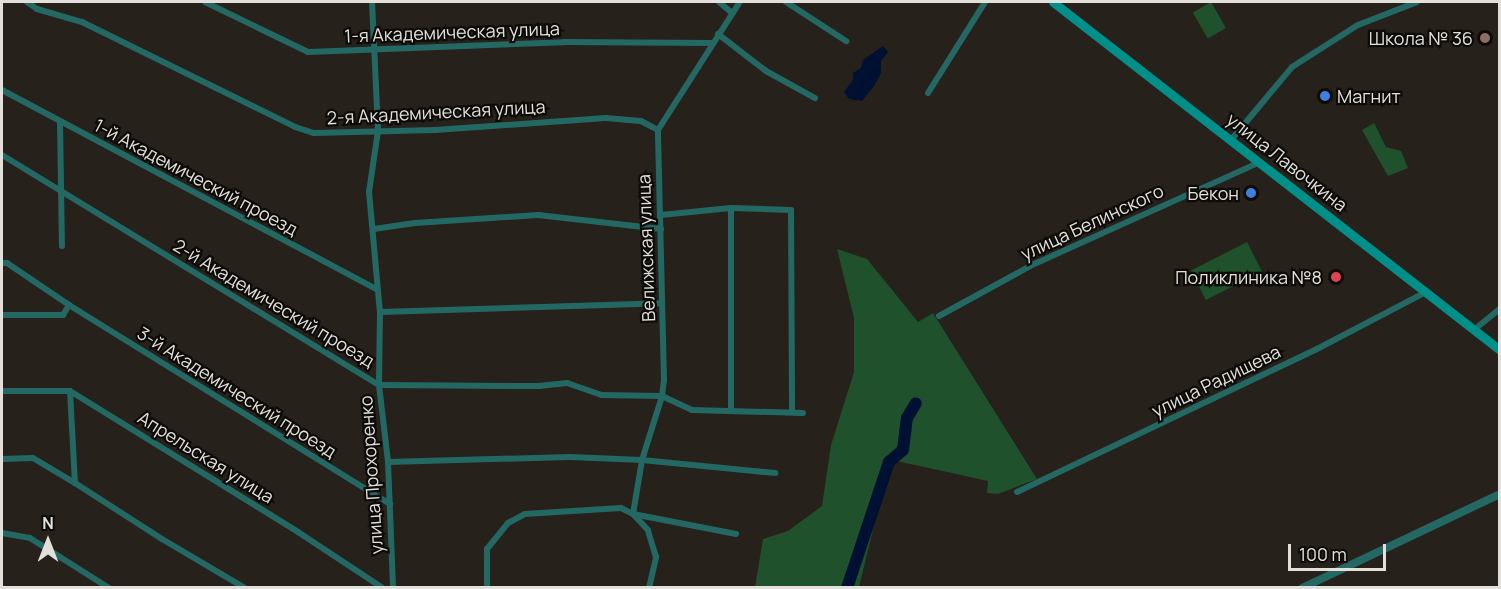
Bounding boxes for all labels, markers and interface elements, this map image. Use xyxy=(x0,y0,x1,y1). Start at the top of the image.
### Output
street label: 1-я Академическая улица xyxy=(344,17,560,47)
place label: Школа № 36 xyxy=(1369,27,1473,49)
marker: Школа № 36 xyxy=(1478,31,1492,45)
place label: Магнит xyxy=(1337,85,1400,107)
marker: Магнит xyxy=(1318,89,1332,103)
street label: 2-я Академическая улица xyxy=(326,95,546,129)
street label: улица Лавочкина xyxy=(1222,108,1352,216)
street label: 1-й Академический проезд xyxy=(91,114,301,240)
street label: Велижская улица xyxy=(633,174,659,322)
street label: улица Белинского xyxy=(1017,179,1167,265)
place label: Бекон xyxy=(1188,182,1239,204)
marker: Бекон xyxy=(1244,186,1258,200)
street label: 2-й Академический проезд xyxy=(170,234,378,372)
place label: Поликлиника №8 xyxy=(1175,266,1322,288)
marker: Поликлиника №8 xyxy=(1327,268,1345,286)
street label: 3-й Академический проезд xyxy=(134,322,340,462)
street label: улица Радищева xyxy=(1148,341,1284,421)
street label: улица Прохоренко xyxy=(355,395,387,555)
street label: Апрельская улица xyxy=(134,406,278,508)
north arrow xyxy=(18,511,78,571)
text: N xyxy=(42,512,54,534)
scale bar xyxy=(1291,532,1388,570)
text: 100 m xyxy=(1299,542,1347,566)

